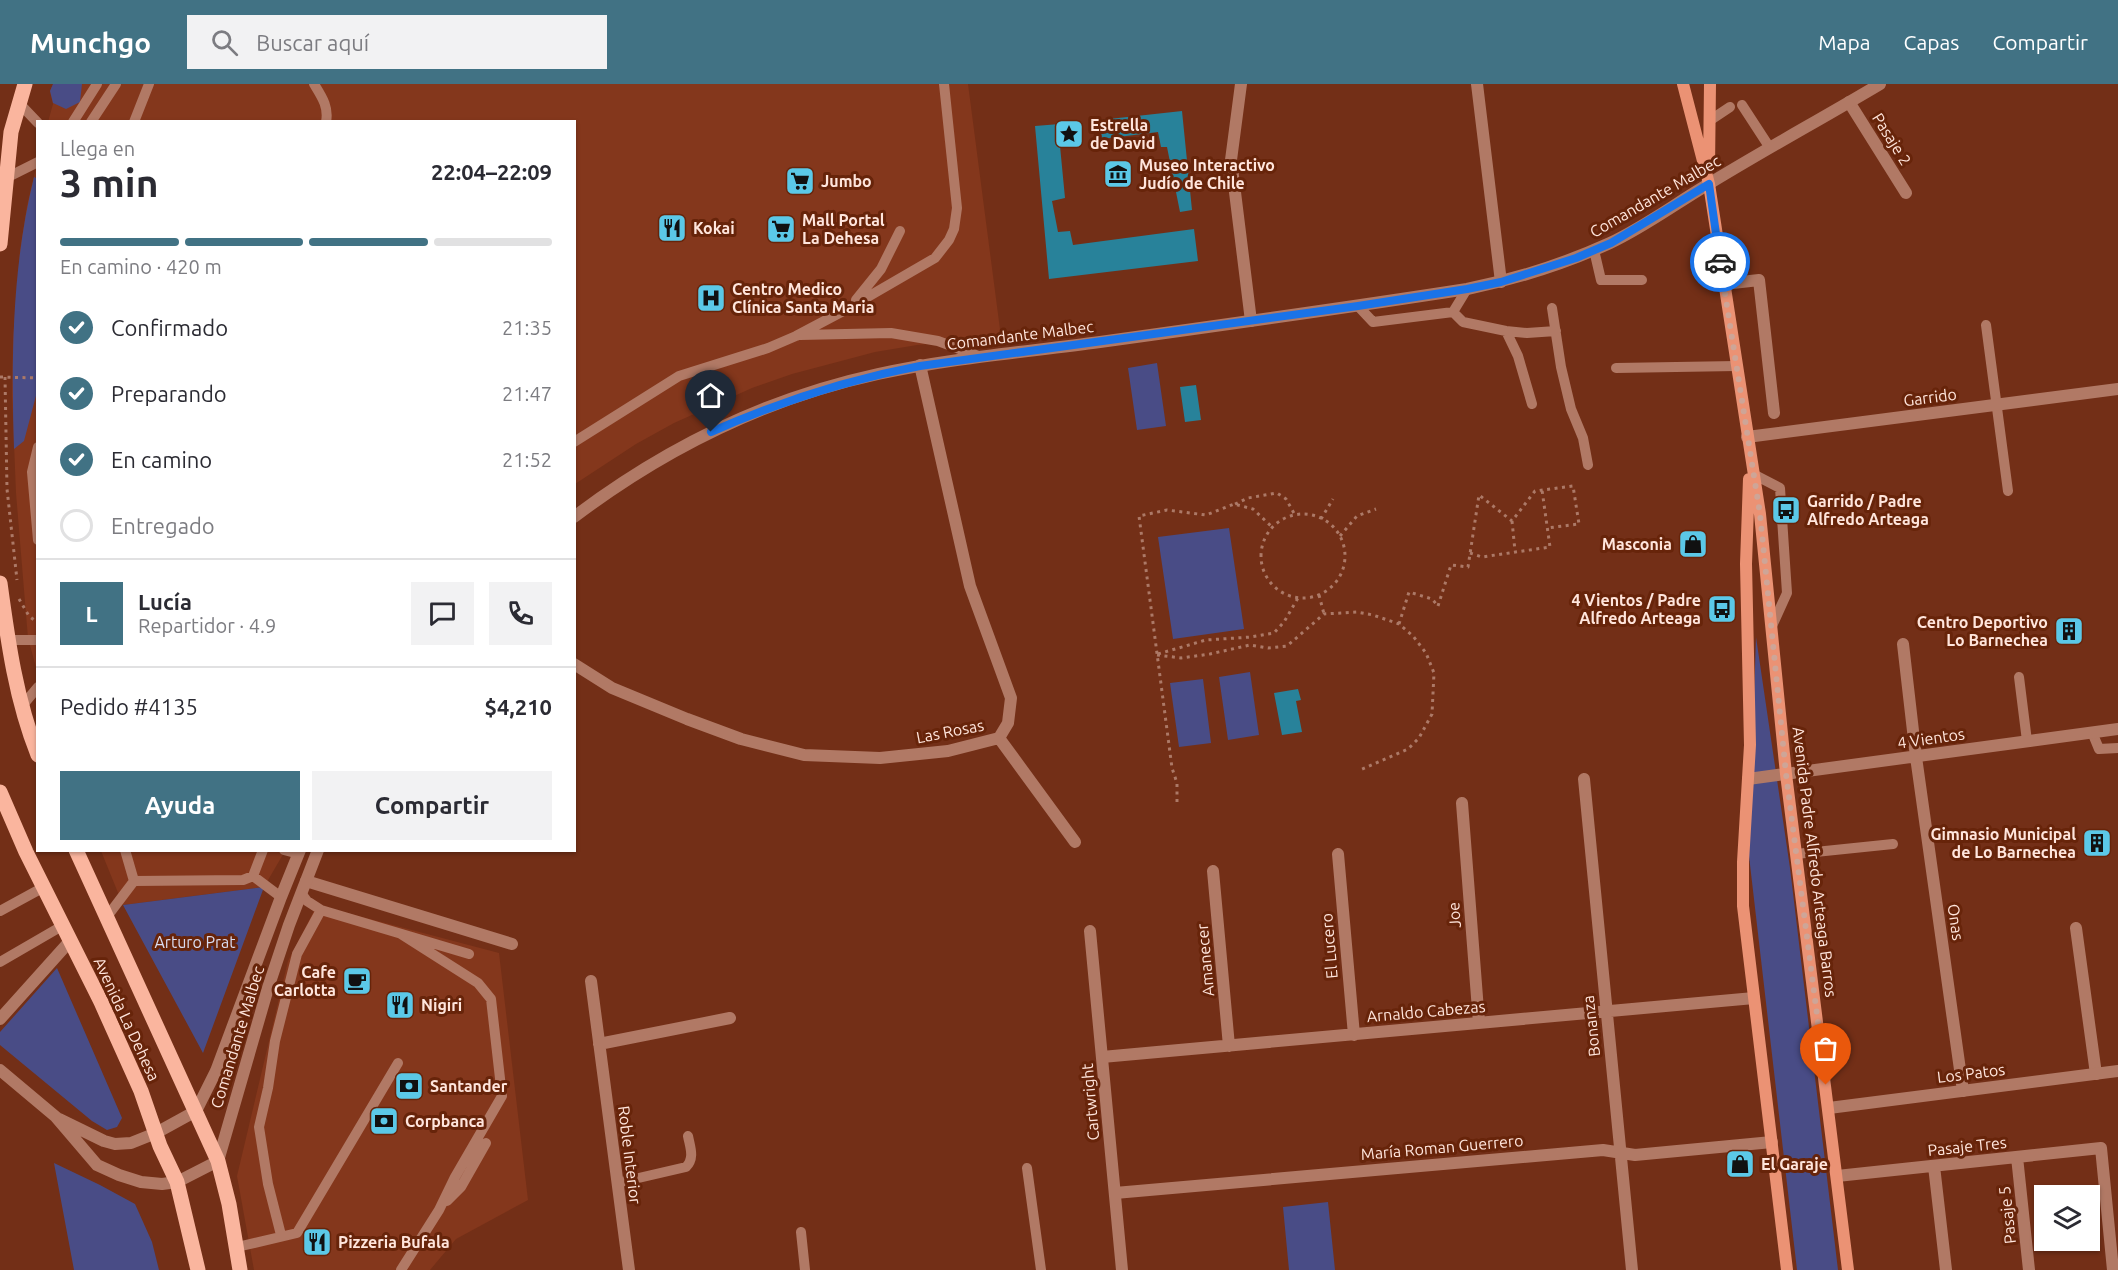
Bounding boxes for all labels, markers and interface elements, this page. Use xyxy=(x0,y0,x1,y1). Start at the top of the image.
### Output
search box xyxy=(187,15,607,69)
icon: search xyxy=(208,26,241,59)
text: Munchgo xyxy=(30,27,151,58)
text: Buscar aquí xyxy=(256,30,369,55)
text: Mapa xyxy=(1818,30,1870,54)
text: Capas xyxy=(1903,30,1959,54)
text: Compartir xyxy=(1992,30,2088,54)
street label: Pasaje 2 xyxy=(1869,110,1915,168)
place label: Estrella de David xyxy=(1090,116,1155,152)
place icon: Estrella de David xyxy=(1053,118,1085,150)
text: Llega en xyxy=(60,137,135,160)
street label: Comandante Malbec xyxy=(1587,151,1724,241)
place label: Museo Interactivo Judío de Chile xyxy=(1139,156,1275,192)
museum icon: Museo Interactivo Judío de Chile xyxy=(1102,158,1134,190)
text: 22:04–22:09 xyxy=(431,159,552,184)
text: 3 min xyxy=(60,161,159,204)
supermarket icon: Jumbo xyxy=(784,165,816,197)
place label: Jumbo xyxy=(821,172,872,190)
place label: Mall Portal La Dehesa xyxy=(802,211,885,247)
restaurant icon: Kokai xyxy=(656,212,688,244)
supermarket icon: Mall Portal La Dehesa xyxy=(765,213,797,245)
place label: Kokai xyxy=(693,219,735,237)
courier xyxy=(1690,232,1750,292)
icon: car xyxy=(1704,246,1737,279)
text: En camino · 420 m xyxy=(60,255,222,278)
place label: Centro Medico Clínica Santa Maria xyxy=(732,280,874,316)
hospital icon: Centro Medico Clínica Santa Maria xyxy=(695,282,727,314)
icon: check xyxy=(60,311,93,344)
text: Confirmado xyxy=(111,315,228,340)
text: 21:35 xyxy=(502,316,552,339)
street label: Comandante Malbec xyxy=(946,317,1095,353)
pin xyxy=(685,370,736,432)
icon: check xyxy=(60,377,93,410)
icon: home xyxy=(694,379,727,412)
text: Preparando xyxy=(111,381,227,406)
text: 21:47 xyxy=(502,382,552,405)
street label: Garrido xyxy=(1902,385,1958,409)
icon: check xyxy=(60,443,93,476)
text: En camino xyxy=(111,447,212,472)
text: 21:52 xyxy=(502,448,552,471)
place label: Garrido / Padre Alfredo Arteaga xyxy=(1807,492,1929,528)
bus stop icon: Garrido / Padre Alfredo Arteaga xyxy=(1770,494,1802,526)
text: Entregado xyxy=(111,513,215,538)
shop icon: Masconia xyxy=(1677,528,1709,560)
place label: Masconia xyxy=(1602,535,1672,553)
button: chat xyxy=(411,582,474,645)
button: phone xyxy=(489,582,552,645)
text: Lucía xyxy=(138,589,192,614)
place label: 4 Vientos / Padre Alfredo Arteaga xyxy=(1572,591,1701,627)
bus stop icon: 4 Vientos / Padre Alfredo Arteaga xyxy=(1706,593,1738,625)
text: L xyxy=(85,601,98,626)
place label: Centro Deportivo Lo Barnechea xyxy=(1917,613,2048,649)
text: Repartidor · 4.9 xyxy=(138,614,276,637)
building icon: Centro Deportivo Lo Barnechea xyxy=(2053,615,2085,647)
text: Pedido #4135 xyxy=(60,694,198,719)
text: $4,210 xyxy=(485,694,552,719)
street label: Las Rosas xyxy=(915,716,985,746)
street label: 4 Vientos xyxy=(1896,724,1966,752)
street label: Avenida Padre Alfredo Arteaga Barros xyxy=(1789,726,1841,998)
button: Ayuda xyxy=(60,771,300,840)
button: Compartir xyxy=(312,771,552,840)
place label: Gimnasio Municipal de Lo Barnechea xyxy=(1930,825,2076,861)
building icon: Gimnasio Municipal de Lo Barnechea xyxy=(2081,827,2113,859)
street label: Joe xyxy=(1444,901,1464,929)
street label: Onas xyxy=(1945,903,1967,941)
street label: El Lucero xyxy=(1317,912,1341,980)
street label: Amanecer xyxy=(1193,923,1217,997)
park label: Arturo Prat xyxy=(154,933,236,951)
street label: Avenida La Dehesa xyxy=(90,954,164,1084)
street label: Comandante Malbec xyxy=(207,963,267,1110)
place label: Cafe Carlotta xyxy=(274,963,336,999)
cafe icon: Cafe Carlotta xyxy=(341,965,373,997)
restaurant icon: Nigiri xyxy=(384,989,416,1021)
street label: Bonanza xyxy=(1579,994,1603,1058)
place label: Nigiri xyxy=(421,996,462,1014)
street label: Arnaldo Cabezas xyxy=(1366,997,1486,1025)
pin xyxy=(1800,1023,1851,1085)
icon: bag xyxy=(1809,1032,1842,1065)
street label: Los Patos xyxy=(1936,1060,2006,1086)
street label: Cartwright xyxy=(1078,1062,1102,1141)
bank icon: Santander xyxy=(393,1070,425,1102)
place label: Santander xyxy=(430,1077,508,1095)
bank icon: Corpbanca xyxy=(368,1105,400,1137)
street label: Roble Interior xyxy=(615,1105,645,1205)
place label: Corpbanca xyxy=(405,1112,485,1130)
street label: María Roman Guerrero xyxy=(1360,1131,1524,1163)
street label: Pasaje Tres xyxy=(1927,1133,2007,1159)
shop icon: El Garaje xyxy=(1724,1148,1756,1180)
place label: El Garaje xyxy=(1761,1155,1828,1173)
street label: Pasaje 5 xyxy=(1995,1185,2019,1245)
map controls xyxy=(2034,1185,2100,1251)
button: layers xyxy=(2034,1185,2100,1251)
restaurant icon: Pizzeria Bufala xyxy=(301,1226,333,1258)
place label: Pizzeria Bufala xyxy=(338,1233,450,1251)

